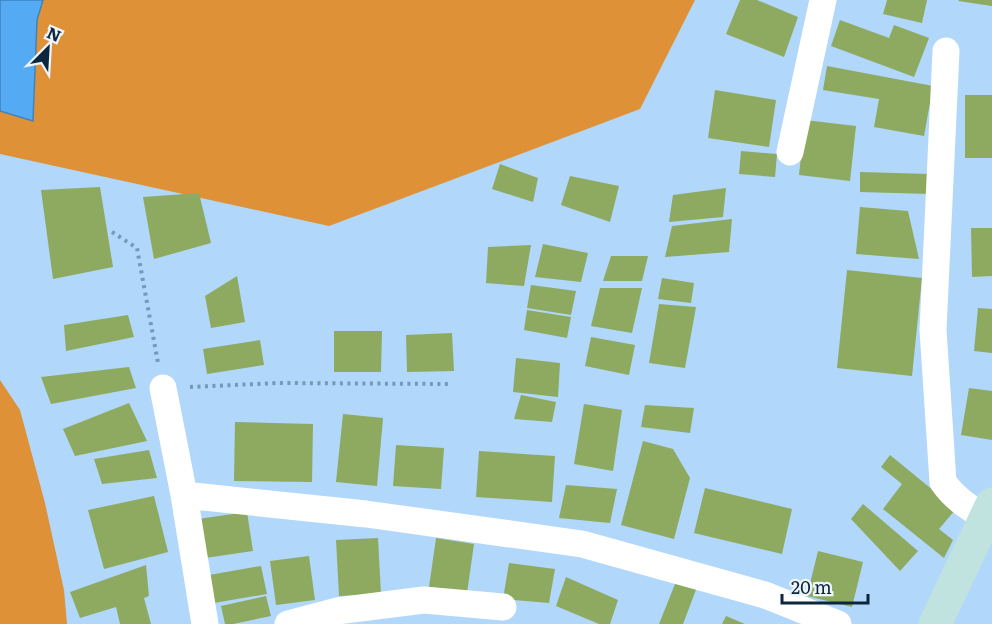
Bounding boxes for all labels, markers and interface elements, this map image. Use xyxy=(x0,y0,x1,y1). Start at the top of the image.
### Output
north arrow xyxy=(18,18,78,78)
text: N xyxy=(43,20,66,47)
scale bar xyxy=(782,567,868,605)
text: 20 m xyxy=(791,573,832,600)

